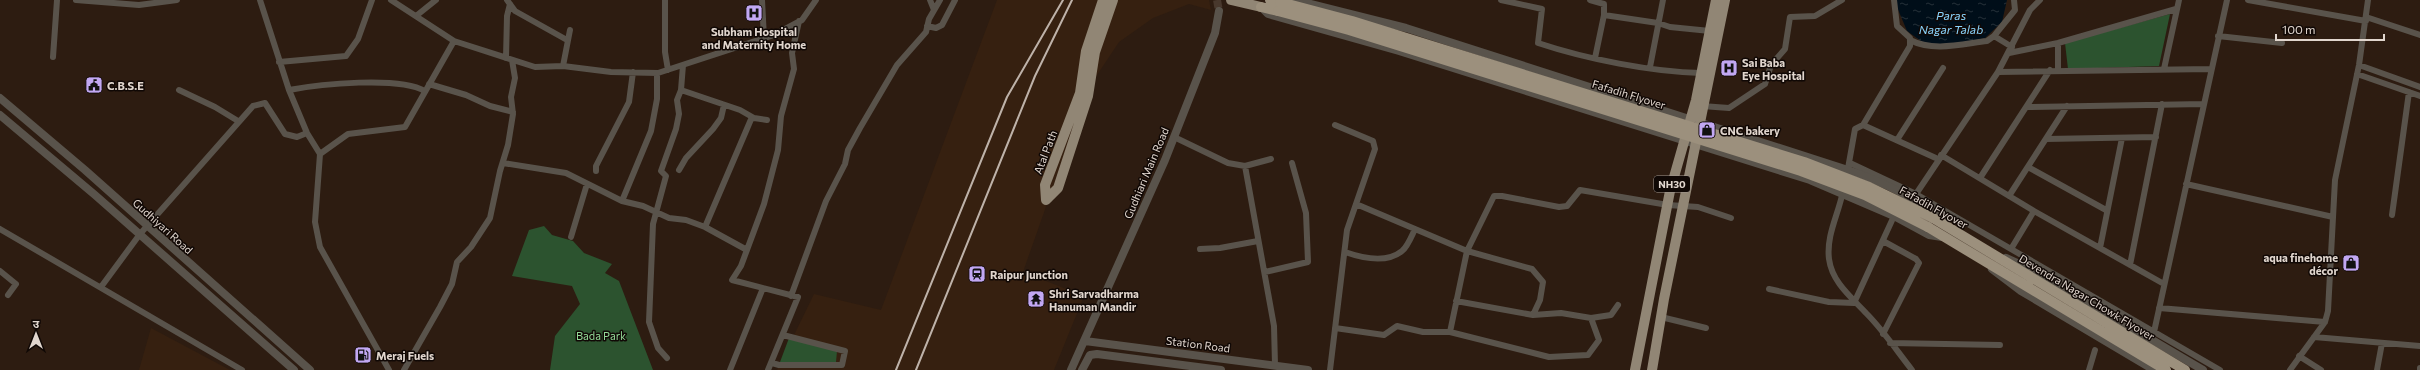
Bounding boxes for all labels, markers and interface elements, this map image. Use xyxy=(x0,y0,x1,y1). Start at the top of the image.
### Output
hospital icon: Subham Hospital and Maternity Home xyxy=(744,3,764,23)
water label: Paras Nagar Talab xyxy=(1919,8,1983,36)
scale bar xyxy=(2276,16,2384,42)
text: 100 m xyxy=(2282,22,2316,36)
place label: Subham Hospital and Maternity Home xyxy=(702,25,806,51)
place label: Sai Baba Eye Hospital xyxy=(1742,56,1805,82)
hospital icon: Sai Baba Eye Hospital xyxy=(1719,58,1739,78)
public building icon: C.B.S.E xyxy=(84,75,104,95)
street label: Fafadih Flyover xyxy=(1591,77,1668,112)
place label: C.B.S.E xyxy=(107,79,144,92)
shop icon: CNC bakery xyxy=(1697,120,1717,140)
place label: CNC bakery xyxy=(1720,124,1780,137)
street label: Gudhiari Main Road xyxy=(1121,125,1171,221)
street label: Atal Path xyxy=(1031,128,1059,176)
road number: NH30 xyxy=(1654,176,1690,192)
street label: Fafadih Flyover xyxy=(1898,183,1971,231)
street label: Gudhiyari Road xyxy=(130,196,196,256)
street label: Devendra Nagar Chowk Flyover xyxy=(2017,251,2158,343)
place label: aqua finehome décor xyxy=(2264,251,2338,277)
shop icon: aqua finehome décor xyxy=(2341,253,2361,273)
station icon: Raipur Junction xyxy=(967,264,987,284)
place label: Raipur Junction xyxy=(990,268,1068,282)
place label: Shri Sarvadharma Hanuman Mandir xyxy=(1049,287,1139,313)
temple icon: Shri Sarvadharma Hanuman Mandir xyxy=(1026,289,1046,309)
north arrow xyxy=(16,314,56,354)
text: उ xyxy=(33,317,40,330)
park label: Bada Park xyxy=(576,329,626,342)
street label: Station Road xyxy=(1165,334,1231,354)
fuel station icon: Meraj Fuels xyxy=(353,345,373,365)
place label: Meraj Fuels xyxy=(376,349,434,362)

